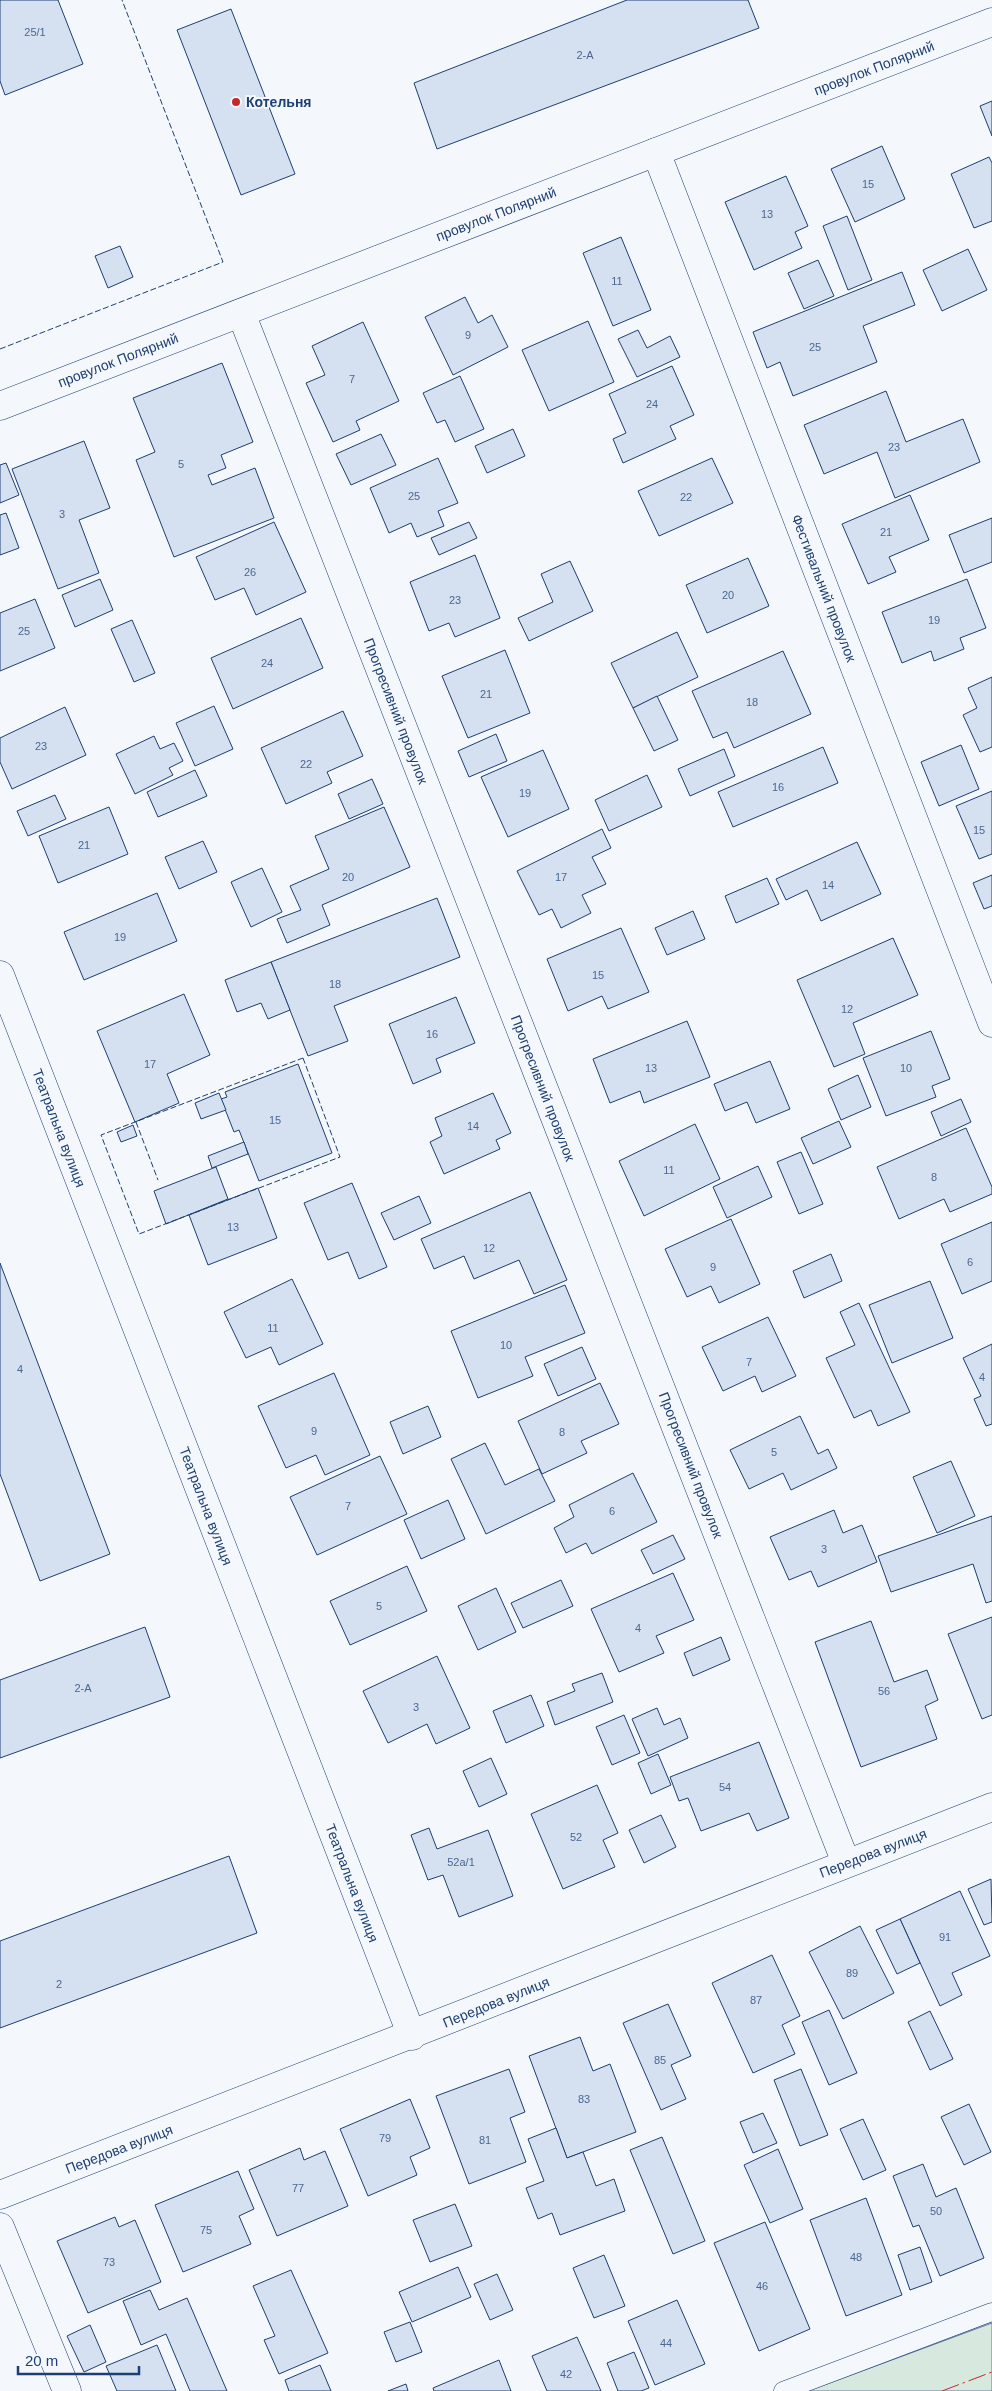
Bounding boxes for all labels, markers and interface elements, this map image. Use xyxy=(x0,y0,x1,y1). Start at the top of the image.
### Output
house number: 25/1 xyxy=(24,26,46,38)
street label: провулок Полярний xyxy=(812,38,936,98)
house number: 2-А xyxy=(576,49,594,61)
place label: Котельня xyxy=(246,94,312,110)
marker: Котельня xyxy=(230,96,242,108)
house number: 15 xyxy=(862,178,874,190)
street label: провулок Полярний xyxy=(434,184,558,244)
house number: 13 xyxy=(761,208,773,220)
house number: 11 xyxy=(611,275,623,287)
house number: 9 xyxy=(465,329,471,341)
street label: провулок Полярний xyxy=(56,330,180,390)
house number: 25 xyxy=(809,341,821,353)
house number: 7 xyxy=(349,373,355,385)
house number: 24 xyxy=(646,398,658,410)
house number: 23 xyxy=(888,441,900,453)
house number: 5 xyxy=(178,458,184,470)
house number: 25 xyxy=(408,490,420,502)
house number: 22 xyxy=(680,491,692,503)
house number: 3 xyxy=(59,508,65,520)
street label: Фестивальний провулок xyxy=(788,512,860,665)
house number: 21 xyxy=(880,526,892,538)
house number: 26 xyxy=(244,566,256,578)
house number: 20 xyxy=(722,589,734,601)
house number: 23 xyxy=(449,594,461,606)
house number: 19 xyxy=(928,614,940,626)
house number: 25 xyxy=(18,625,30,637)
street label: Прогресивний провулок xyxy=(361,636,432,787)
house number: 24 xyxy=(261,657,273,669)
house number: 21 xyxy=(480,688,492,700)
house number: 18 xyxy=(746,696,758,708)
house number: 23 xyxy=(35,740,47,752)
house number: 22 xyxy=(300,758,312,770)
house number: 16 xyxy=(772,781,784,793)
house number: 19 xyxy=(519,787,531,799)
house number: 15 xyxy=(973,824,985,836)
house number: 21 xyxy=(78,839,90,851)
house number: 20 xyxy=(342,871,354,883)
house number: 17 xyxy=(555,871,567,883)
house number: 14 xyxy=(822,879,834,891)
house number: 19 xyxy=(114,931,126,943)
house number: 15 xyxy=(592,969,604,981)
house number: 18 xyxy=(329,978,341,990)
house number: 12 xyxy=(841,1003,853,1015)
street label: Прогресивний провулок xyxy=(508,1013,579,1164)
house number: 16 xyxy=(426,1028,438,1040)
house number: 17 xyxy=(144,1058,156,1070)
house number: 13 xyxy=(645,1062,657,1074)
house number: 10 xyxy=(900,1062,912,1074)
street label: Театральна вулиця xyxy=(29,1067,89,1189)
house number: 15 xyxy=(269,1114,281,1126)
house number: 14 xyxy=(467,1120,479,1132)
house number: 11 xyxy=(663,1164,675,1176)
house number: 8 xyxy=(931,1171,937,1183)
house number: 13 xyxy=(227,1221,239,1233)
house number: 12 xyxy=(483,1242,495,1254)
house number: 6 xyxy=(967,1256,973,1268)
house number: 9 xyxy=(710,1261,716,1273)
house number: 11 xyxy=(267,1322,279,1334)
house number: 10 xyxy=(500,1339,512,1351)
house number: 7 xyxy=(746,1356,752,1368)
house number: 4 xyxy=(17,1363,23,1375)
house number: 4 xyxy=(979,1371,985,1383)
street label: Прогресивний провулок xyxy=(656,1390,727,1541)
house number: 9 xyxy=(311,1425,317,1437)
house number: 8 xyxy=(559,1426,565,1438)
street label: Театральна вулиця xyxy=(176,1445,236,1567)
house number: 5 xyxy=(771,1446,777,1458)
house number: 7 xyxy=(345,1500,351,1512)
house number: 6 xyxy=(609,1505,615,1517)
house number: 3 xyxy=(821,1543,827,1555)
house number: 5 xyxy=(376,1600,382,1612)
house number: 4 xyxy=(635,1622,641,1634)
house number: 2-А xyxy=(74,1682,92,1694)
house number: 56 xyxy=(878,1685,890,1697)
house number: 3 xyxy=(413,1701,419,1713)
house number: 54 xyxy=(719,1781,731,1793)
street label: Театральна вулиця xyxy=(322,1822,382,1944)
street label: Передова вулиця xyxy=(817,1825,929,1881)
house number: 52 xyxy=(570,1831,582,1843)
house number: 52а/1 xyxy=(447,1856,475,1868)
house number: 91 xyxy=(939,1931,951,1943)
house number: 89 xyxy=(846,1967,858,1979)
street label: Передова вулиця xyxy=(440,1973,552,2031)
house number: 2 xyxy=(56,1978,62,1990)
house number: 87 xyxy=(750,1994,762,2006)
house number: 85 xyxy=(654,2054,666,2066)
house number: 83 xyxy=(578,2093,590,2105)
street label: Передова вулиця xyxy=(63,2121,175,2177)
house number: 79 xyxy=(379,2132,391,2144)
house number: 81 xyxy=(479,2134,491,2146)
house number: 77 xyxy=(292,2182,304,2194)
house number: 50 xyxy=(930,2205,942,2217)
house number: 75 xyxy=(200,2224,212,2236)
house number: 48 xyxy=(850,2251,862,2263)
house number: 73 xyxy=(103,2256,115,2268)
house number: 46 xyxy=(756,2280,768,2292)
house number: 44 xyxy=(660,2337,672,2349)
scale bar xyxy=(18,2344,139,2376)
text: 20 m xyxy=(25,2352,58,2369)
house number: 42 xyxy=(560,2368,572,2380)

